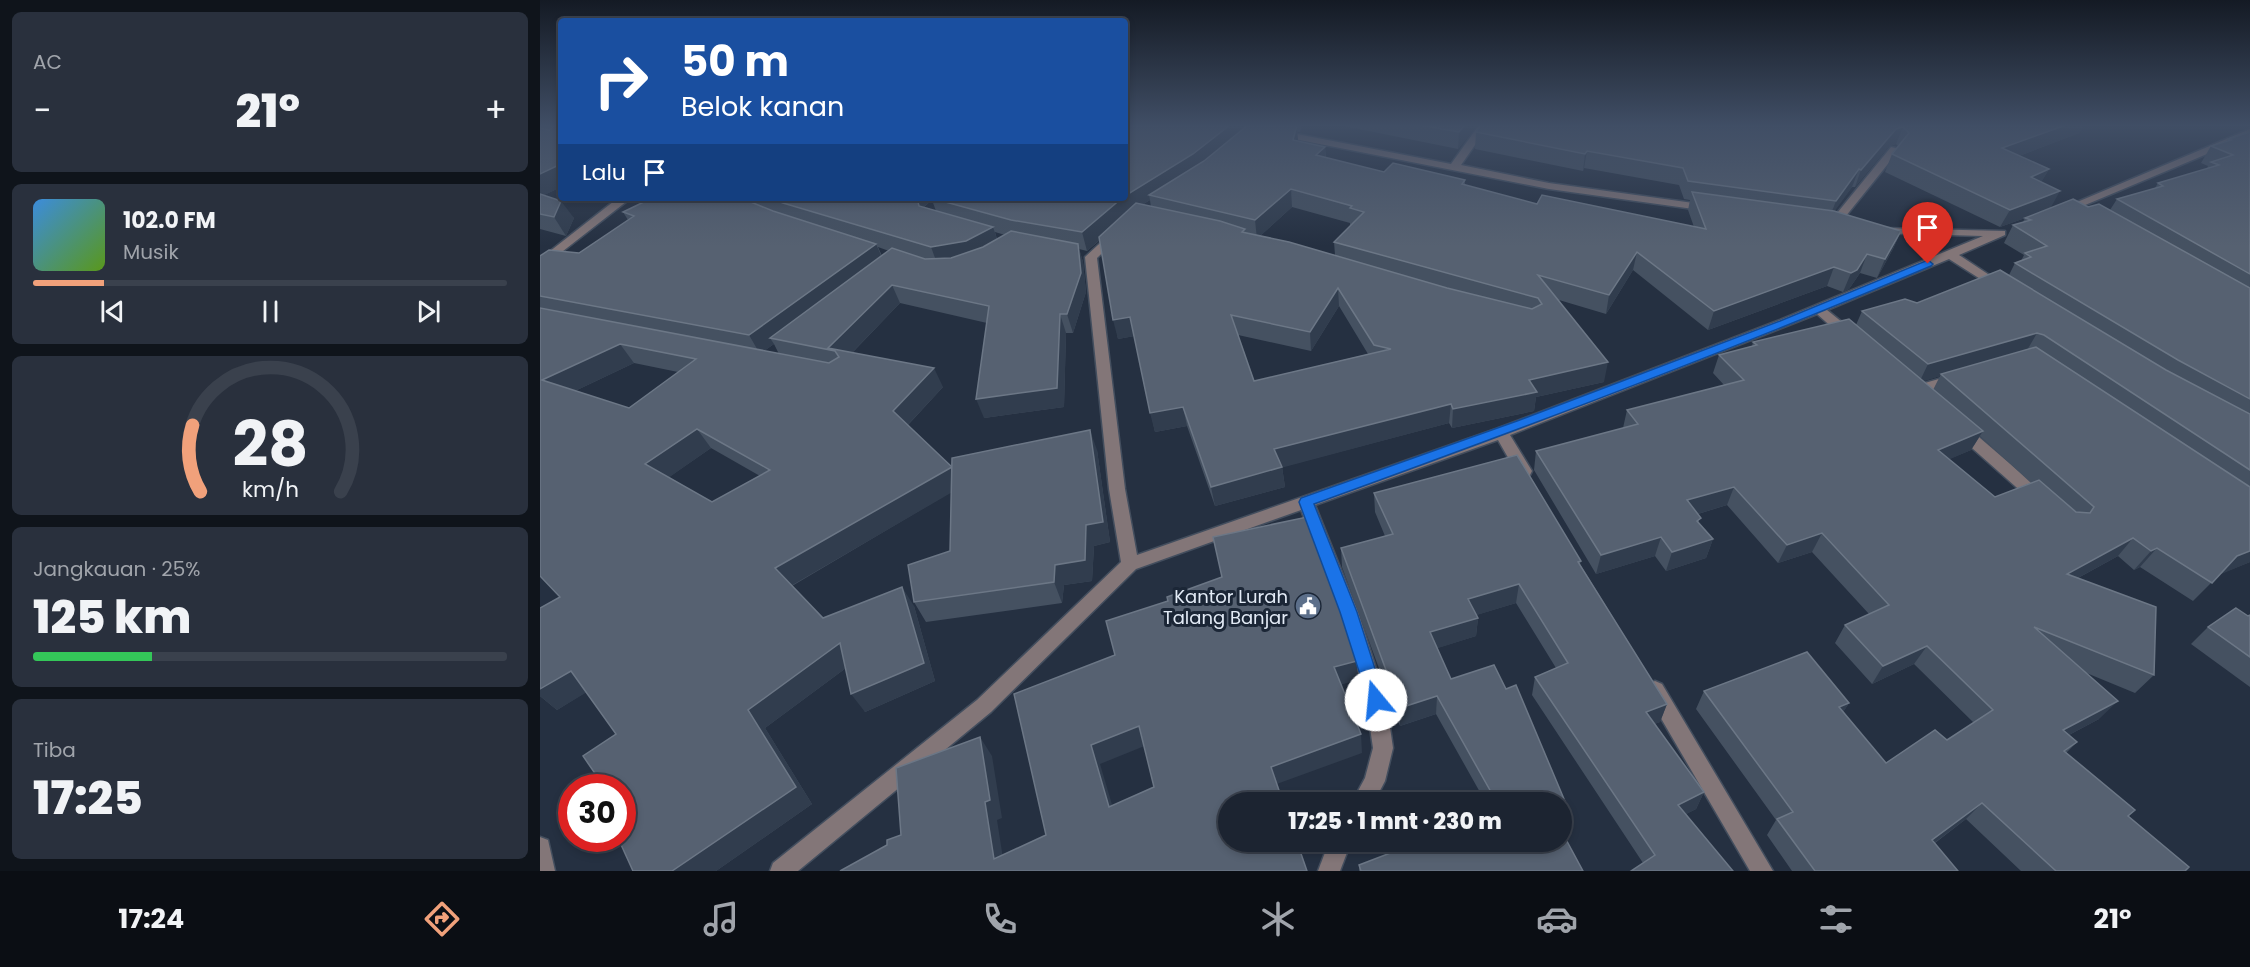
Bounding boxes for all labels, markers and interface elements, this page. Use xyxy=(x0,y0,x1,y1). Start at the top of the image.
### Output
text: 50 m xyxy=(681,32,789,91)
icon: right xyxy=(582,42,660,120)
text: AC xyxy=(33,48,62,76)
text: 21° xyxy=(236,80,300,143)
text: − xyxy=(33,87,51,134)
text: + xyxy=(484,87,507,134)
text: Belok kanan xyxy=(681,88,844,125)
icon: arrive xyxy=(638,156,671,189)
text: Lalu xyxy=(582,157,626,188)
pin xyxy=(1902,202,1953,264)
text: 102.0 FM xyxy=(123,205,216,236)
icon: arrive xyxy=(1911,211,1944,244)
text: Musik xyxy=(123,238,179,266)
icon: previous xyxy=(96,295,129,328)
icon: pause xyxy=(254,295,287,328)
icon: next xyxy=(412,295,445,328)
text: 28 xyxy=(232,401,308,489)
text: km/h xyxy=(241,475,299,506)
text: Jangkauan · 25% xyxy=(33,555,201,583)
place label: Kantor Lurah Talang Banjar xyxy=(1163,584,1288,630)
text: 125 km xyxy=(33,586,191,649)
public building icon: Kantor Lurah Talang Banjar xyxy=(1293,591,1323,621)
position arrow xyxy=(1344,668,1408,732)
text: Tiba xyxy=(33,736,76,764)
text: 17:25 xyxy=(33,767,143,830)
speed limit sign: 30 xyxy=(558,774,636,852)
text: 17:25 · 1 mnt · 230 m xyxy=(1288,806,1502,837)
icon: directions xyxy=(421,898,463,940)
icon: music xyxy=(700,898,742,940)
icon: phone xyxy=(979,898,1021,940)
icon: climate xyxy=(1257,898,1299,940)
icon: car xyxy=(1536,898,1578,940)
icon: filters xyxy=(1815,898,1857,940)
text: 17:24 xyxy=(118,900,184,937)
text: 21° xyxy=(2093,900,2132,937)

